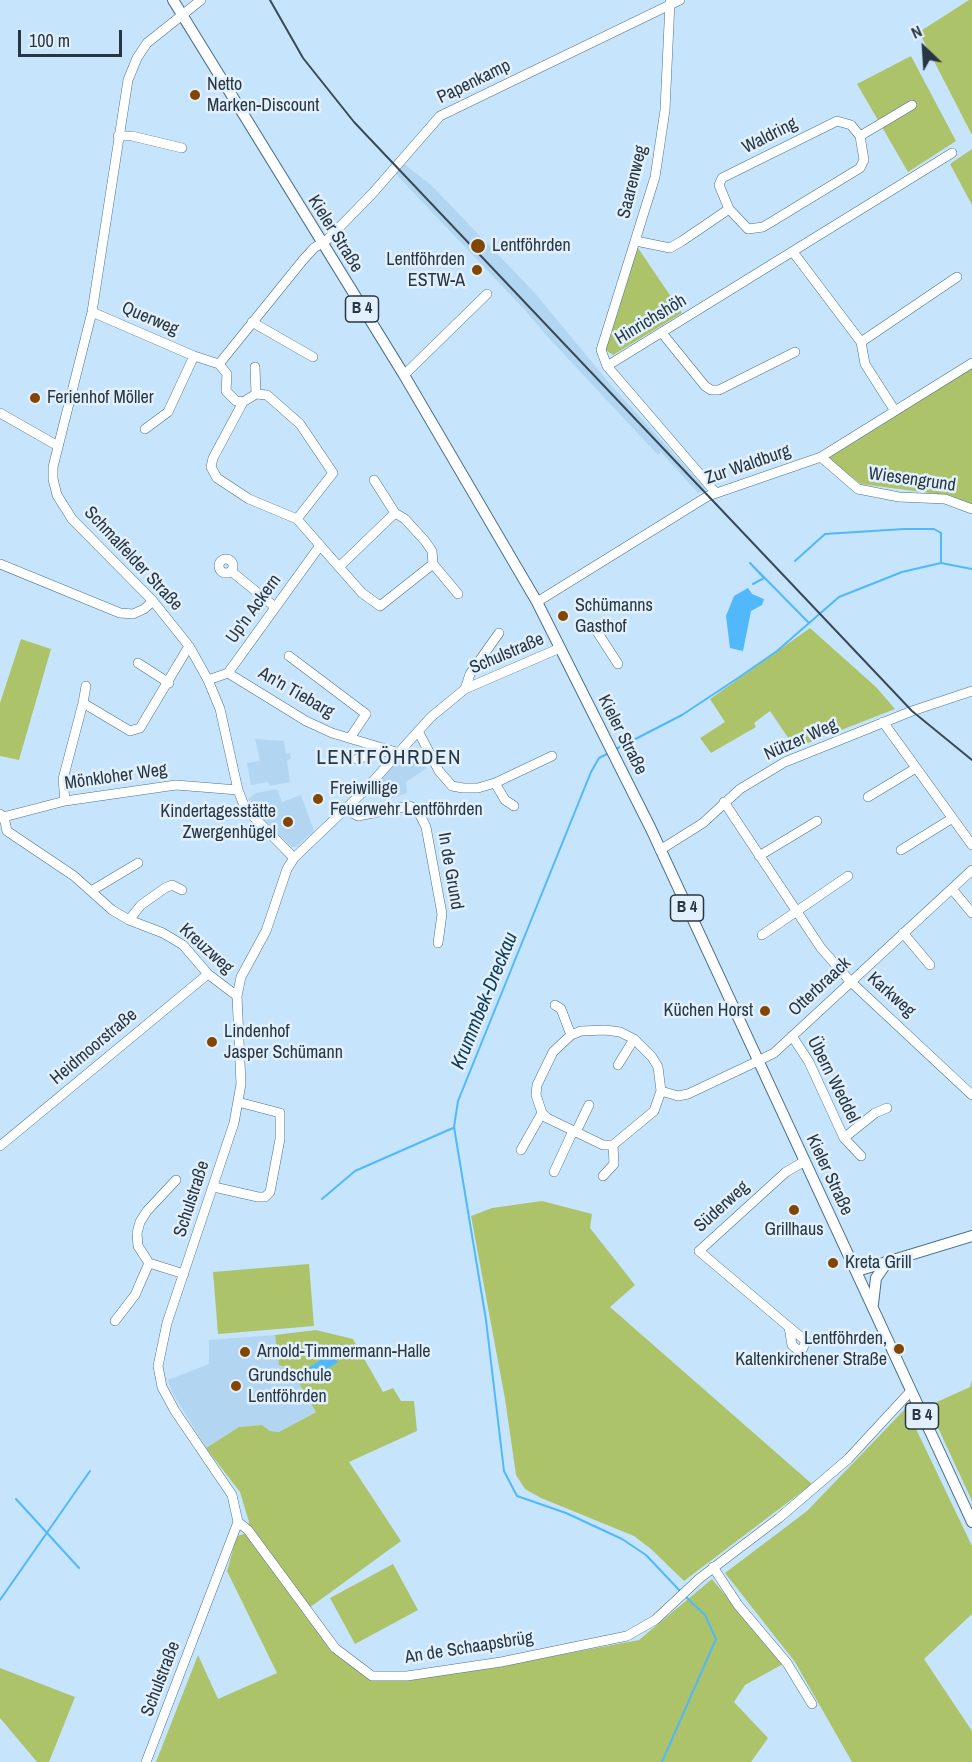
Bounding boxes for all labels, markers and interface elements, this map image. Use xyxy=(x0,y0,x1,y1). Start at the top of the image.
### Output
scale bar xyxy=(21,18,124,56)
north arrow xyxy=(894,18,954,78)
text: N xyxy=(907,20,925,44)
text: 100 m xyxy=(29,28,70,53)
street label: Papenkamp xyxy=(434,55,514,109)
place label: Netto Marken-Discount xyxy=(207,74,319,116)
marker: Netto Marken-Discount xyxy=(188,88,202,102)
street label: Waldring xyxy=(739,113,801,159)
street label: Saarenweg xyxy=(613,143,653,221)
street label: Kieler Straße xyxy=(303,191,367,277)
place label: Lentföhrden xyxy=(492,235,571,257)
marker: Lentföhrden xyxy=(469,237,487,255)
place label: Lentföhrden ESTW-A xyxy=(386,249,465,292)
marker: Lentföhrden ESTW-A xyxy=(470,263,484,277)
street label: Hinrichshöh xyxy=(611,290,691,350)
road number: B 4 xyxy=(346,296,378,322)
street label: Querweg xyxy=(118,297,182,341)
place label: Ferienhof Möller xyxy=(47,387,154,409)
marker: Ferienhof Möller xyxy=(28,391,42,405)
street label: Zur Waldburg xyxy=(702,440,794,490)
street label: Wiesengrund xyxy=(867,463,957,497)
street label: Schmalfelder Straße xyxy=(79,502,187,616)
street label: Up'n Ackern xyxy=(222,570,286,648)
place label: Schümanns Gasthof xyxy=(575,595,653,638)
marker: Schümanns Gasthof xyxy=(556,609,570,623)
street label: Schulstraße xyxy=(467,629,547,679)
street label: An'n Tiebarg xyxy=(254,663,338,723)
street label: Kieler Straße xyxy=(593,691,651,779)
street label: Nützer Weg xyxy=(761,714,841,766)
district label: LENTFÖHRDEN xyxy=(316,745,462,771)
street label: Mönkloher Weg xyxy=(63,759,169,795)
place label: Freiwillige Feuerwehr Lentföhrden xyxy=(330,778,483,820)
marker: Freiwillige Feuerwehr Lentföhrden xyxy=(311,792,325,806)
place label: Kindertagesstätte Zwergenhügel xyxy=(160,801,276,844)
marker: Kindertagesstätte Zwergenhügel xyxy=(281,815,295,829)
street label: In de Grund xyxy=(433,831,467,911)
road number: B 4 xyxy=(670,895,704,921)
street label: Kreuzweg xyxy=(174,919,238,979)
water label: Krummbek-Dreckau xyxy=(447,929,523,1073)
street label: Otterbraack xyxy=(784,953,856,1021)
street label: Karkweg xyxy=(862,968,920,1022)
place label: Küchen Horst xyxy=(664,1000,753,1022)
street label: Heidmoorstraße xyxy=(46,1004,142,1090)
marker: Küchen Horst xyxy=(758,1004,772,1018)
place label: Lindenhof Jasper Schümann xyxy=(224,1021,343,1064)
street label: Übern Weddel xyxy=(802,1033,864,1127)
marker: Lindenhof Jasper Schümann xyxy=(205,1035,219,1049)
street label: Kieler Straße xyxy=(801,1131,857,1219)
street label: Schulstraße xyxy=(170,1158,214,1240)
street label: Süderweg xyxy=(690,1177,754,1237)
marker: Grillhaus xyxy=(787,1203,801,1217)
place label: Grillhaus xyxy=(764,1219,824,1241)
place label: Kreta Grill xyxy=(845,1252,911,1274)
marker: Kreta Grill xyxy=(826,1256,840,1270)
place label: Lentföhrden, Kaltenkirchener Straße xyxy=(735,1328,887,1370)
place label: Arnold-Timmermann-Halle xyxy=(257,1341,431,1363)
marker: Lentföhrden, Kaltenkirchener Straße xyxy=(892,1342,906,1356)
marker: Arnold-Timmermann-Halle xyxy=(238,1345,252,1359)
place label: Grundschule Lentföhrden xyxy=(248,1365,332,1408)
marker: Grundschule Lentföhrden xyxy=(229,1379,243,1393)
road number: B 4 xyxy=(906,1403,938,1429)
street label: An de Schaapsbrüg xyxy=(403,1627,535,1669)
street label: Schulstraße xyxy=(137,1638,185,1720)

